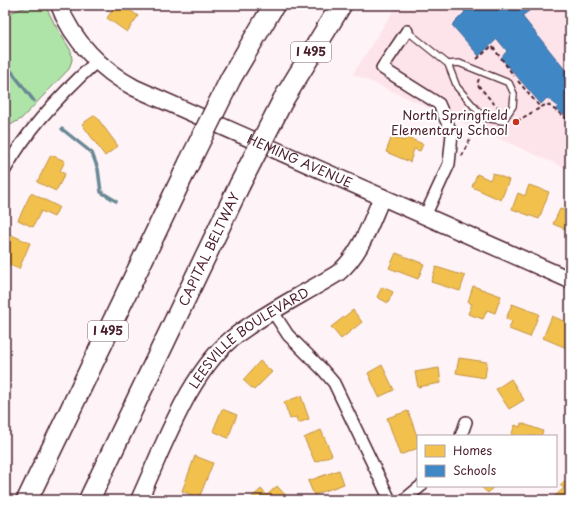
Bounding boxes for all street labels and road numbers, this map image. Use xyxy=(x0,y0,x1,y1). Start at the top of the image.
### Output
road number: I 495 xyxy=(291,42,331,62)
street label: HEMING AVENUE xyxy=(244,129,355,192)
street label: CAPITAL BELTWAY xyxy=(173,188,244,309)
street label: LEESVILLE BOULEVARD xyxy=(184,282,312,392)
road number: I 495 xyxy=(88,321,128,341)

